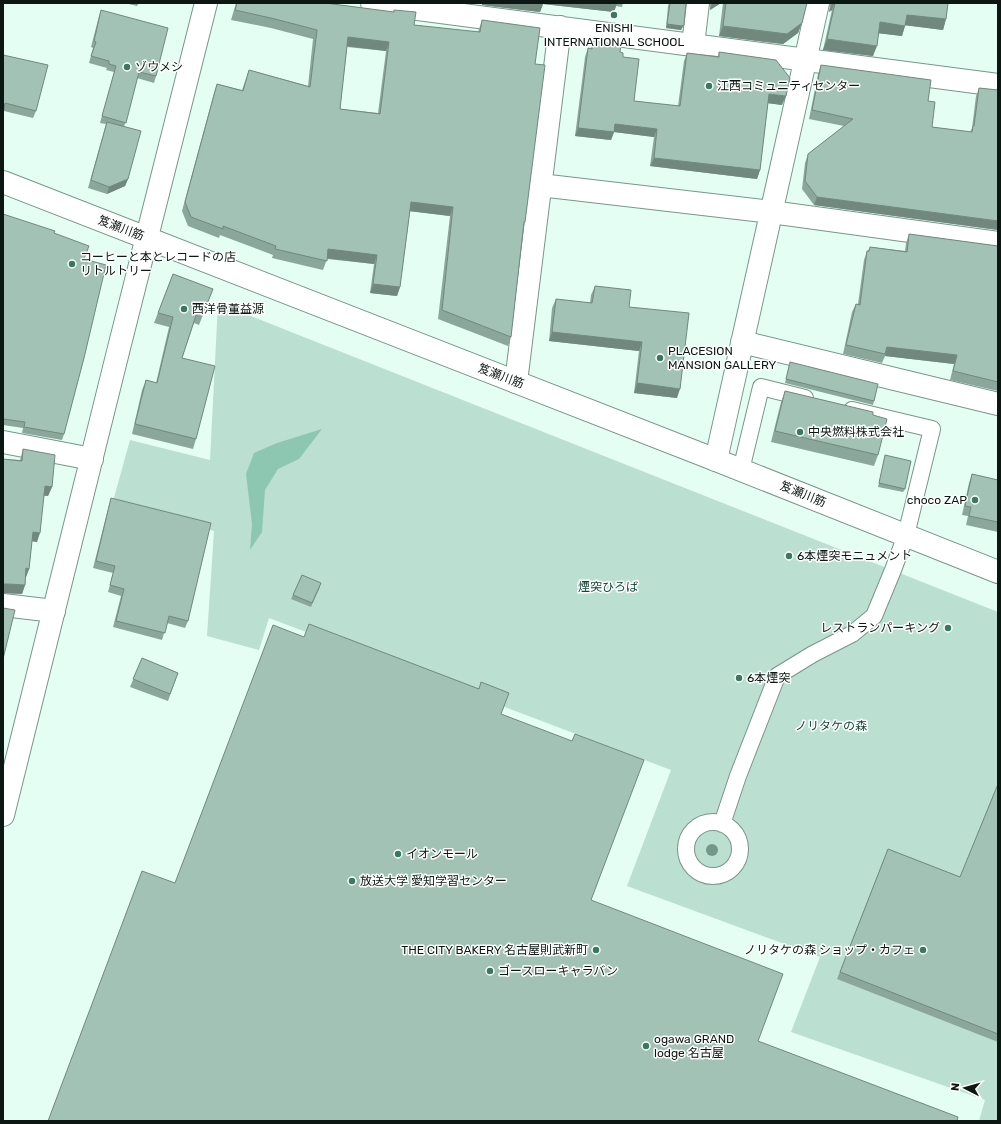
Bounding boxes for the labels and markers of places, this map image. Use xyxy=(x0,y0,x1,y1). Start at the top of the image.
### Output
marker: ENISHI INTERNATIONAL SCHOOL xyxy=(609,10,619,20)
place label: ENISHI INTERNATIONAL SCHOOL xyxy=(544,21,684,49)
place label: ゾウメシ xyxy=(135,60,183,74)
marker: ゾウメシ xyxy=(122,62,132,72)
place label: 江西コミュニティセンター xyxy=(717,79,860,93)
marker: 江西コミュニティセンター xyxy=(704,81,714,91)
place label: コーヒーと本とレコードの店 リトルトリー xyxy=(80,250,236,278)
marker: コーヒーと本とレコードの店 リトルトリー xyxy=(67,259,77,269)
place label: 西洋骨董益源 xyxy=(192,302,264,316)
marker: 西洋骨董益源 xyxy=(179,304,189,314)
place label: PLACESION MANSION GALLERY xyxy=(668,344,776,372)
marker: PLACESION MANSION GALLERY xyxy=(655,353,665,363)
place label: 中央燃料株式会社 xyxy=(808,425,904,439)
marker: 中央燃料株式会社 xyxy=(795,427,805,437)
place label: choco ZAP xyxy=(907,493,967,507)
marker: choco ZAP xyxy=(970,495,980,505)
place label: 6本煙突モニュメント xyxy=(797,549,912,563)
marker: 6本煙突モニュメント xyxy=(784,551,794,561)
place label: レストランパーキング xyxy=(820,621,940,635)
marker: レストランパーキング xyxy=(943,623,953,633)
place label: 6本煙突 xyxy=(747,671,790,685)
marker: 6本煙突 xyxy=(734,673,744,683)
place label: イオンモール xyxy=(406,847,478,861)
marker: イオンモール xyxy=(393,849,403,859)
place label: 放送大学 愛知学習センター xyxy=(360,874,507,888)
marker: 放送大学 愛知学習センター xyxy=(347,876,357,886)
place label: THE CITY BAKERY 名古屋則武新町 xyxy=(401,943,588,957)
place label: ノリタケの森 ショップ・カフェ xyxy=(744,943,915,957)
marker: THE CITY BAKERY 名古屋則武新町 xyxy=(591,945,601,955)
marker: ノリタケの森 ショップ・カフェ xyxy=(918,945,928,955)
place label: ゴースローキャラバン xyxy=(498,964,618,978)
marker: ゴースローキャラバン xyxy=(485,966,495,976)
place label: ogawa GRAND lodge 名古屋 xyxy=(654,1032,734,1060)
marker: ogawa GRAND lodge 名古屋 xyxy=(641,1041,651,1051)

